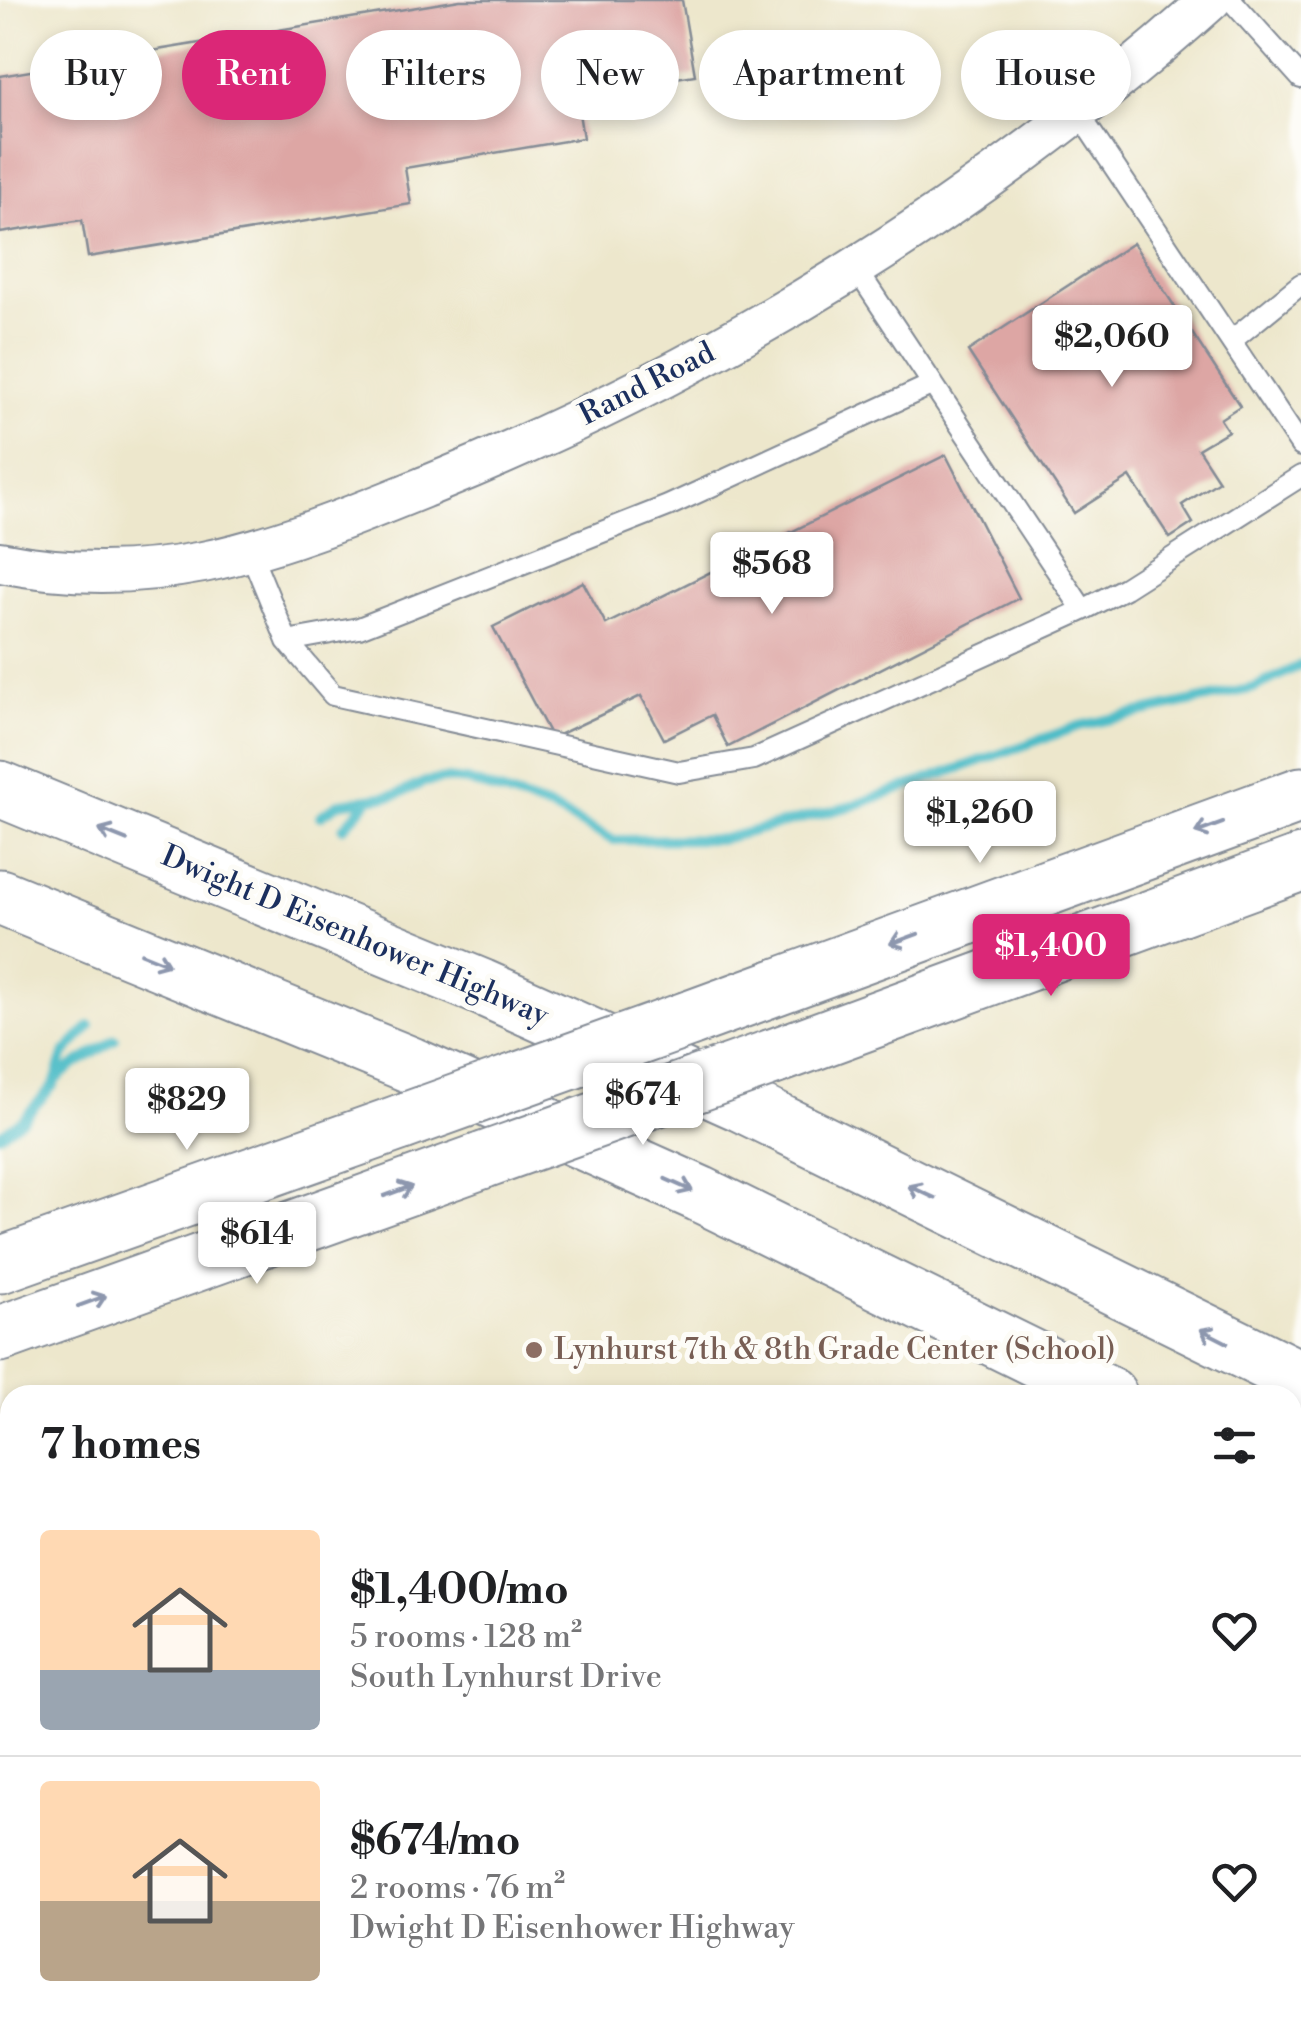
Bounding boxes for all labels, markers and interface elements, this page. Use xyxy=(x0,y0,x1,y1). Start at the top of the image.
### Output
chip: Buy xyxy=(30,30,162,120)
chip: Rent xyxy=(182,30,326,120)
chip: Filters xyxy=(346,30,521,120)
chip: New xyxy=(541,30,679,120)
chip: Apartment xyxy=(699,30,941,120)
chip: House xyxy=(961,30,1131,120)
pin: $2,060 xyxy=(1031,305,1193,390)
text: $2,060 xyxy=(1054,317,1170,357)
street label: Rand Road xyxy=(573,334,721,434)
pin: $568 xyxy=(713,532,831,617)
text: $568 xyxy=(732,544,812,584)
pin: $1,260 xyxy=(899,781,1061,866)
text: $1,260 xyxy=(926,793,1034,833)
one-way arrow xyxy=(1195,820,1226,838)
one-way arrow xyxy=(98,824,129,842)
street label: Dwight D Eisenhower Highway xyxy=(156,837,555,1035)
pin: $1,400 xyxy=(970,914,1132,999)
text: $1,400 xyxy=(995,926,1107,966)
one-way arrow xyxy=(889,931,920,949)
one-way arrow xyxy=(140,952,170,970)
pin: $674 xyxy=(584,1063,702,1148)
pin: $829 xyxy=(128,1068,246,1153)
text: $674 xyxy=(605,1075,681,1115)
text: $829 xyxy=(147,1080,227,1120)
one-way arrow xyxy=(663,1176,693,1195)
one-way arrow xyxy=(381,1181,412,1199)
one-way arrow xyxy=(908,1182,938,1201)
pin: $614 xyxy=(198,1202,316,1287)
text: $614 xyxy=(220,1214,294,1254)
one-way arrow xyxy=(75,1291,107,1309)
one-way arrow xyxy=(1199,1326,1229,1345)
place label: Lynhurst 7th & 8th Grade Center (School) xyxy=(554,1331,1115,1369)
marker: Lynhurst 7th & 8th Grade Center (School) xyxy=(523,1339,545,1361)
icon: filters xyxy=(1207,1418,1262,1473)
text: 7 homes xyxy=(40,1419,201,1472)
text: $1,400/mo xyxy=(350,1564,569,1617)
icon: home xyxy=(120,1570,240,1690)
icon: heart xyxy=(1207,1603,1262,1658)
text: 5 rooms · 128 m² xyxy=(350,1617,582,1657)
text: South Lynhurst Drive xyxy=(350,1657,662,1697)
text: $674/mo xyxy=(350,1815,521,1868)
icon: home xyxy=(120,1821,240,1941)
icon: heart xyxy=(1207,1854,1262,1909)
text: 2 rooms · 76 m² xyxy=(350,1868,565,1908)
text: Dwight D Eisenhower Highway xyxy=(350,1908,795,1948)

